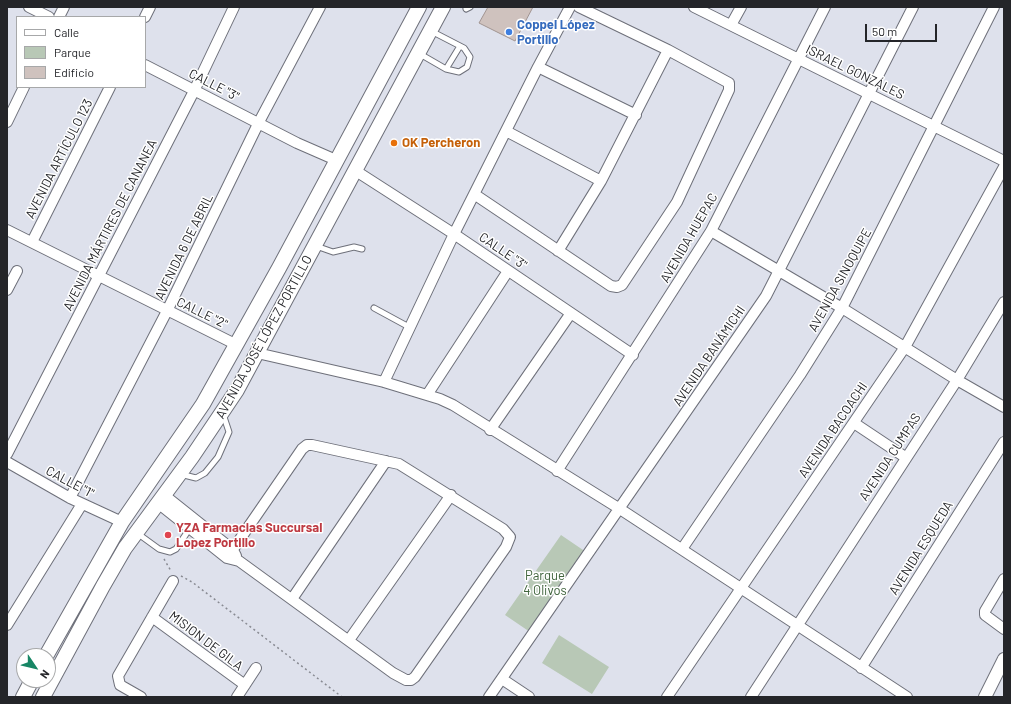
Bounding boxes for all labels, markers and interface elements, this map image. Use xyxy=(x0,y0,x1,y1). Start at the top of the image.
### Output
legend xyxy=(16,16,146,88)
scale bar xyxy=(867,16,939,42)
place label: Coppel López Portillo xyxy=(517,17,595,48)
text: 50 m xyxy=(872,24,897,38)
text: Calle xyxy=(54,25,79,39)
marker: Coppel López Portillo xyxy=(504,27,514,37)
street label: ISRAEL GONZÁLES xyxy=(803,41,907,103)
text: Parque xyxy=(54,45,91,59)
text: Edificio xyxy=(54,65,94,79)
street label: CALLE "3" xyxy=(186,66,242,104)
street label: AVENIDA ARTÍCULO 123 xyxy=(22,97,96,221)
place label: OK Percheron xyxy=(402,135,480,151)
street label: AVENIDA MÁRTIRES DE CANANEA xyxy=(60,137,160,313)
marker: OK Percheron xyxy=(389,138,399,148)
street label: AVENIDA HUEPAC xyxy=(657,190,721,286)
street label: AVENIDA 6 DE ABRIL xyxy=(152,192,216,302)
street label: AVENIDA SINOQUIPE xyxy=(805,226,875,334)
street label: CALLE "3" xyxy=(476,229,530,273)
street label: AVENIDA JOSÉ LÓPEZ PORTILLO xyxy=(212,253,316,421)
street label: CALLE "2" xyxy=(174,294,230,332)
street label: AVENIDA BANÁMICHI xyxy=(670,303,748,409)
street label: AVENIDA BACOACHI xyxy=(795,379,871,481)
street label: AVENIDA CUMPAS xyxy=(856,410,924,504)
street label: CALLE "1" xyxy=(43,463,97,501)
street label: AVENIDA ESQUEDA xyxy=(886,498,956,598)
place label: YZA Farmacias Succursal Lopez Portillo xyxy=(176,520,322,551)
marker: YZA Farmacias Succursal Lopez Portillo xyxy=(163,530,173,540)
park label: Parque 4 Olivos xyxy=(523,568,567,599)
street label: MISION DE GILA xyxy=(166,608,246,674)
north arrow xyxy=(16,648,56,688)
text: N xyxy=(38,668,53,681)

